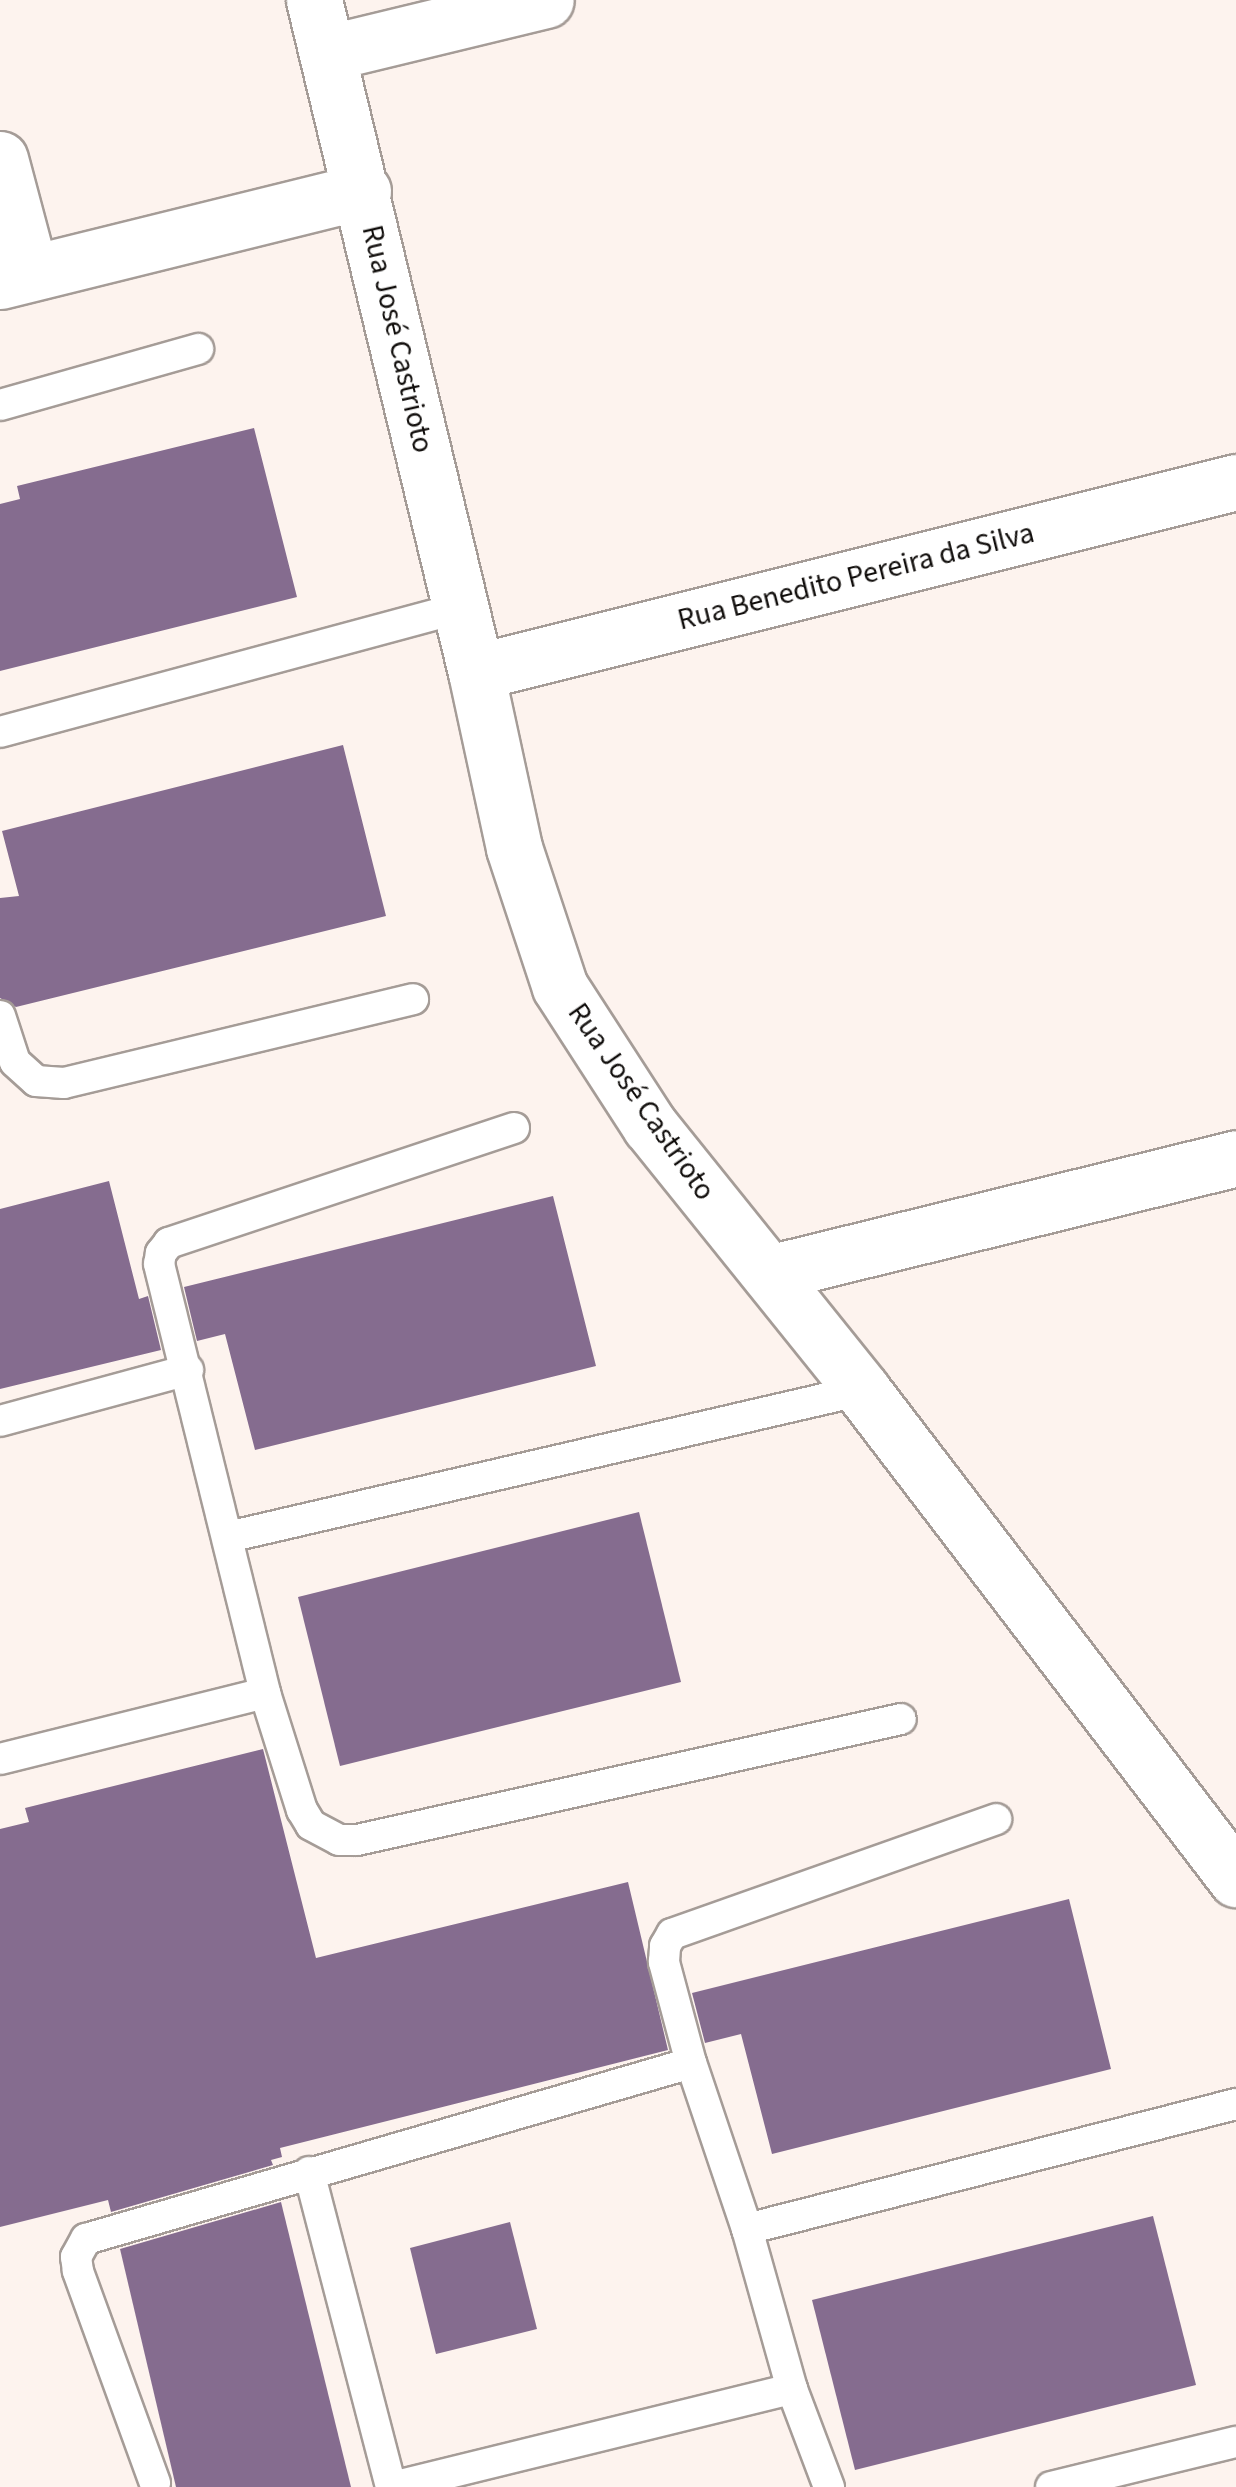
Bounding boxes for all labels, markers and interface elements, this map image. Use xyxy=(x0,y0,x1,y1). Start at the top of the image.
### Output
street label: Rua José Castrioto xyxy=(353,222,441,456)
street label: Rua Benedito Pereira da Silva xyxy=(674,515,1038,639)
street label: Rua José Castrioto xyxy=(560,996,722,1208)

